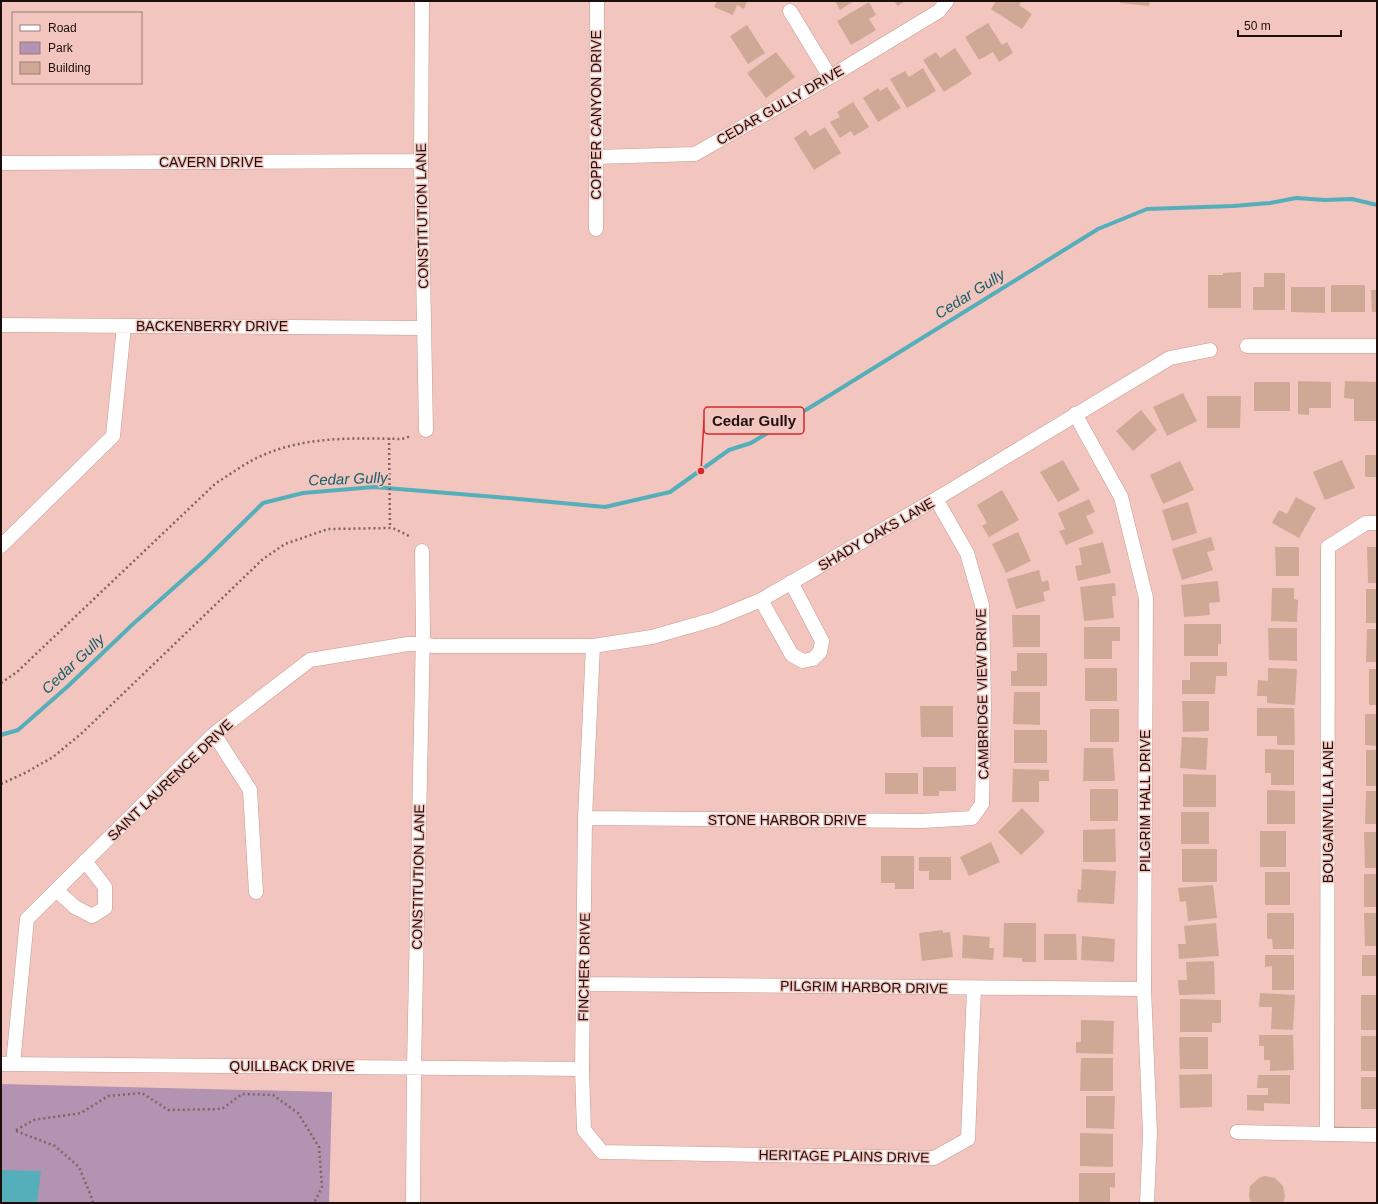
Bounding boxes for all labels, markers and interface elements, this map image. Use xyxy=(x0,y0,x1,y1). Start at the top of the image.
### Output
legend xyxy=(12,12,142,84)
scale bar xyxy=(1238,12,1341,38)
text: 50 m xyxy=(1244,19,1271,33)
text: Road xyxy=(48,21,77,35)
street label: COPPER CANYON DRIVE xyxy=(588,30,604,200)
text: Park xyxy=(48,41,74,55)
text: Building xyxy=(48,61,91,75)
street label: CEDAR GULLY DRIVE xyxy=(714,62,846,148)
street label: CONSTITUTION LANE xyxy=(413,143,431,289)
street label: CAVERN DRIVE xyxy=(159,154,263,170)
water label: Cedar Gully xyxy=(932,265,1009,322)
street label: BACKENBERRY DRIVE xyxy=(136,318,288,334)
callout: Cedar Gully xyxy=(704,407,804,434)
text: Cedar Gully xyxy=(712,412,797,429)
water label: Cedar Gully xyxy=(308,469,389,488)
street label: SHADY OAKS LANE xyxy=(815,494,937,574)
street label: CAMBRIDGE VIEW DRIVE xyxy=(973,608,991,780)
water label: Cedar Gully xyxy=(38,629,109,697)
street label: SAINT LAURENCE DRIVE xyxy=(104,716,236,844)
street label: PILGRIM HALL DRIVE xyxy=(1137,730,1153,872)
street label: BOUGAINVILLA LANE xyxy=(1320,741,1336,883)
street label: CONSTITUTION LANE xyxy=(409,804,427,950)
street label: STONE HARBOR DRIVE xyxy=(708,812,866,828)
street label: FINCHER DRIVE xyxy=(575,912,593,1022)
street label: PILGRIM HARBOR DRIVE xyxy=(780,978,948,996)
street label: QUILLBACK DRIVE xyxy=(229,1058,355,1074)
street label: HERITAGE PLAINS DRIVE xyxy=(758,1147,930,1165)

